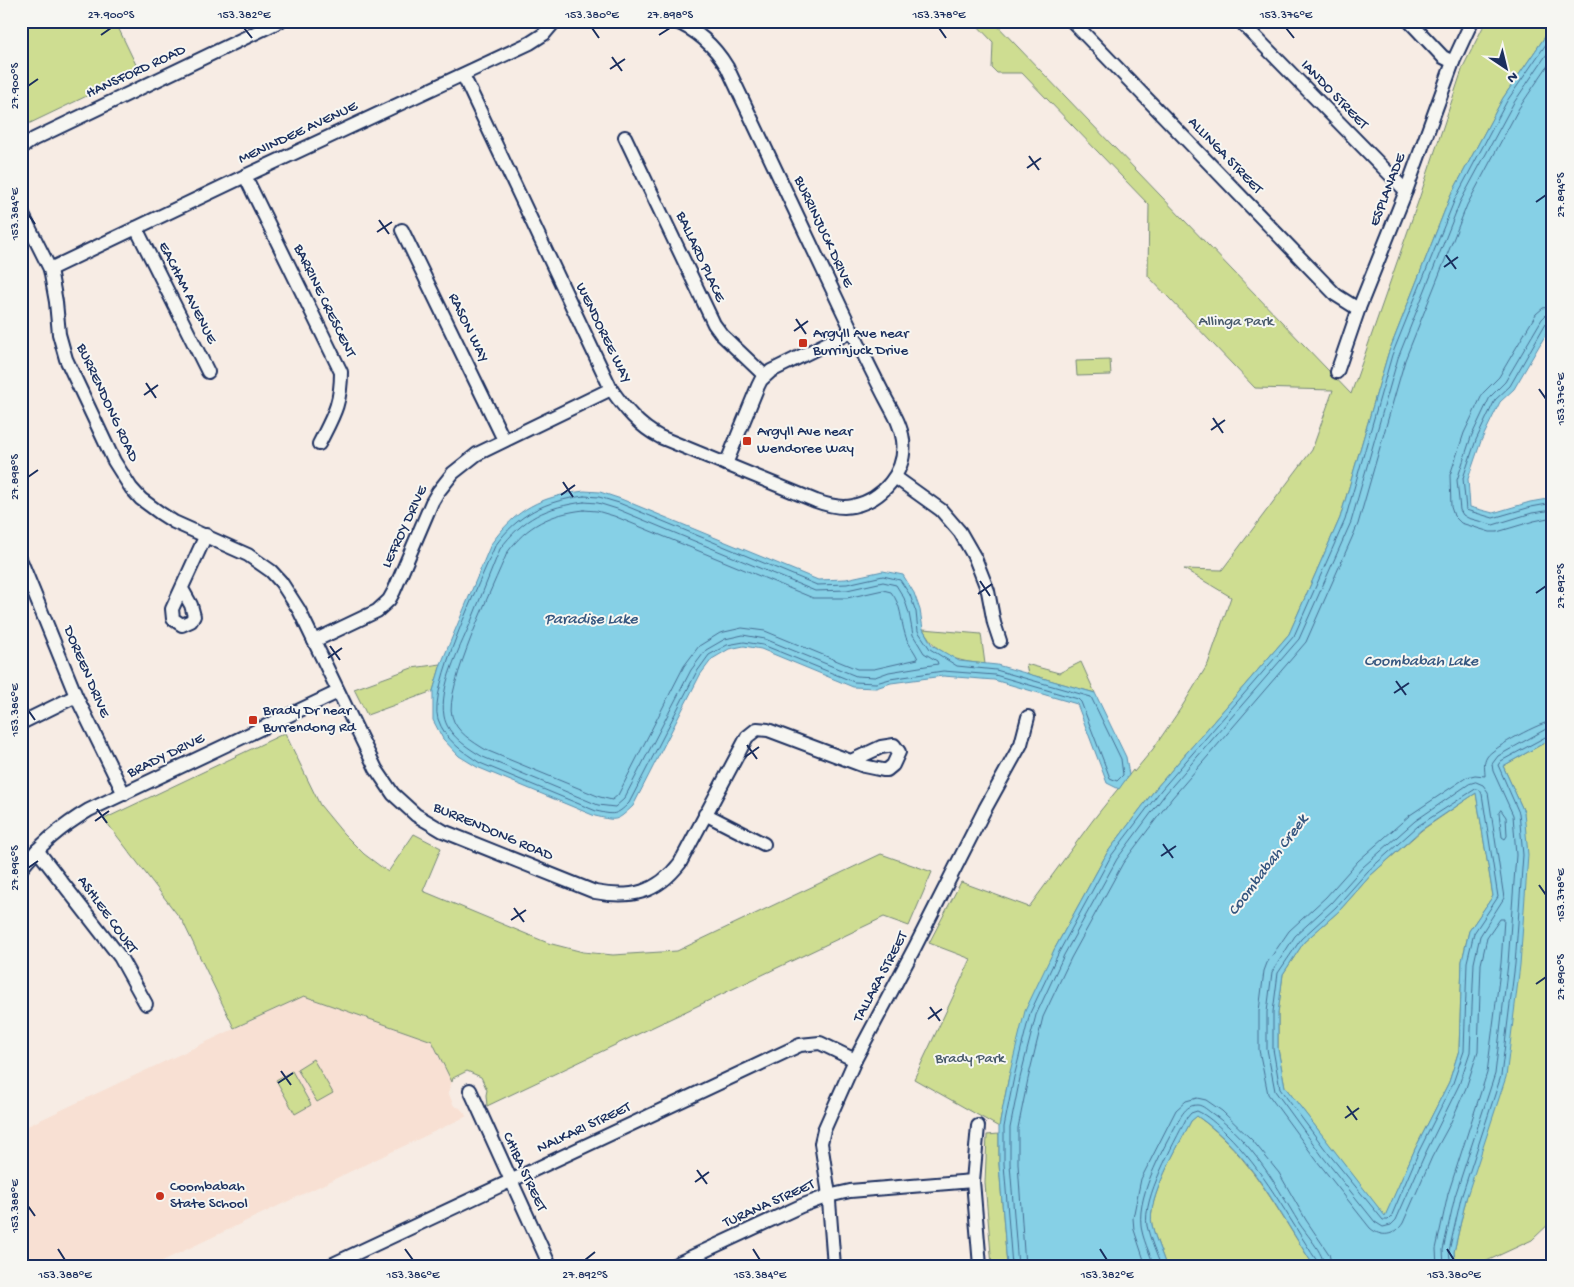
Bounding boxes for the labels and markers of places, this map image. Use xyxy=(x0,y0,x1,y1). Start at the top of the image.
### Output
place label: Argyll Ave near Burrinjuck Drive xyxy=(812,325,910,360)
marker: Argyll Ave near Burrinjuck Drive xyxy=(797,337,809,349)
place label: Argyll Ave near Wendoree Way xyxy=(757,423,855,458)
marker: Argyll Ave near Wendoree Way xyxy=(741,435,753,447)
place label: Brady Dr near Burrendong Rd xyxy=(262,702,357,737)
marker: Brady Dr near Burrendong Rd xyxy=(247,714,259,726)
place label: Coombabah State School xyxy=(170,1178,248,1213)
marker: Coombabah State School xyxy=(154,1190,166,1202)

